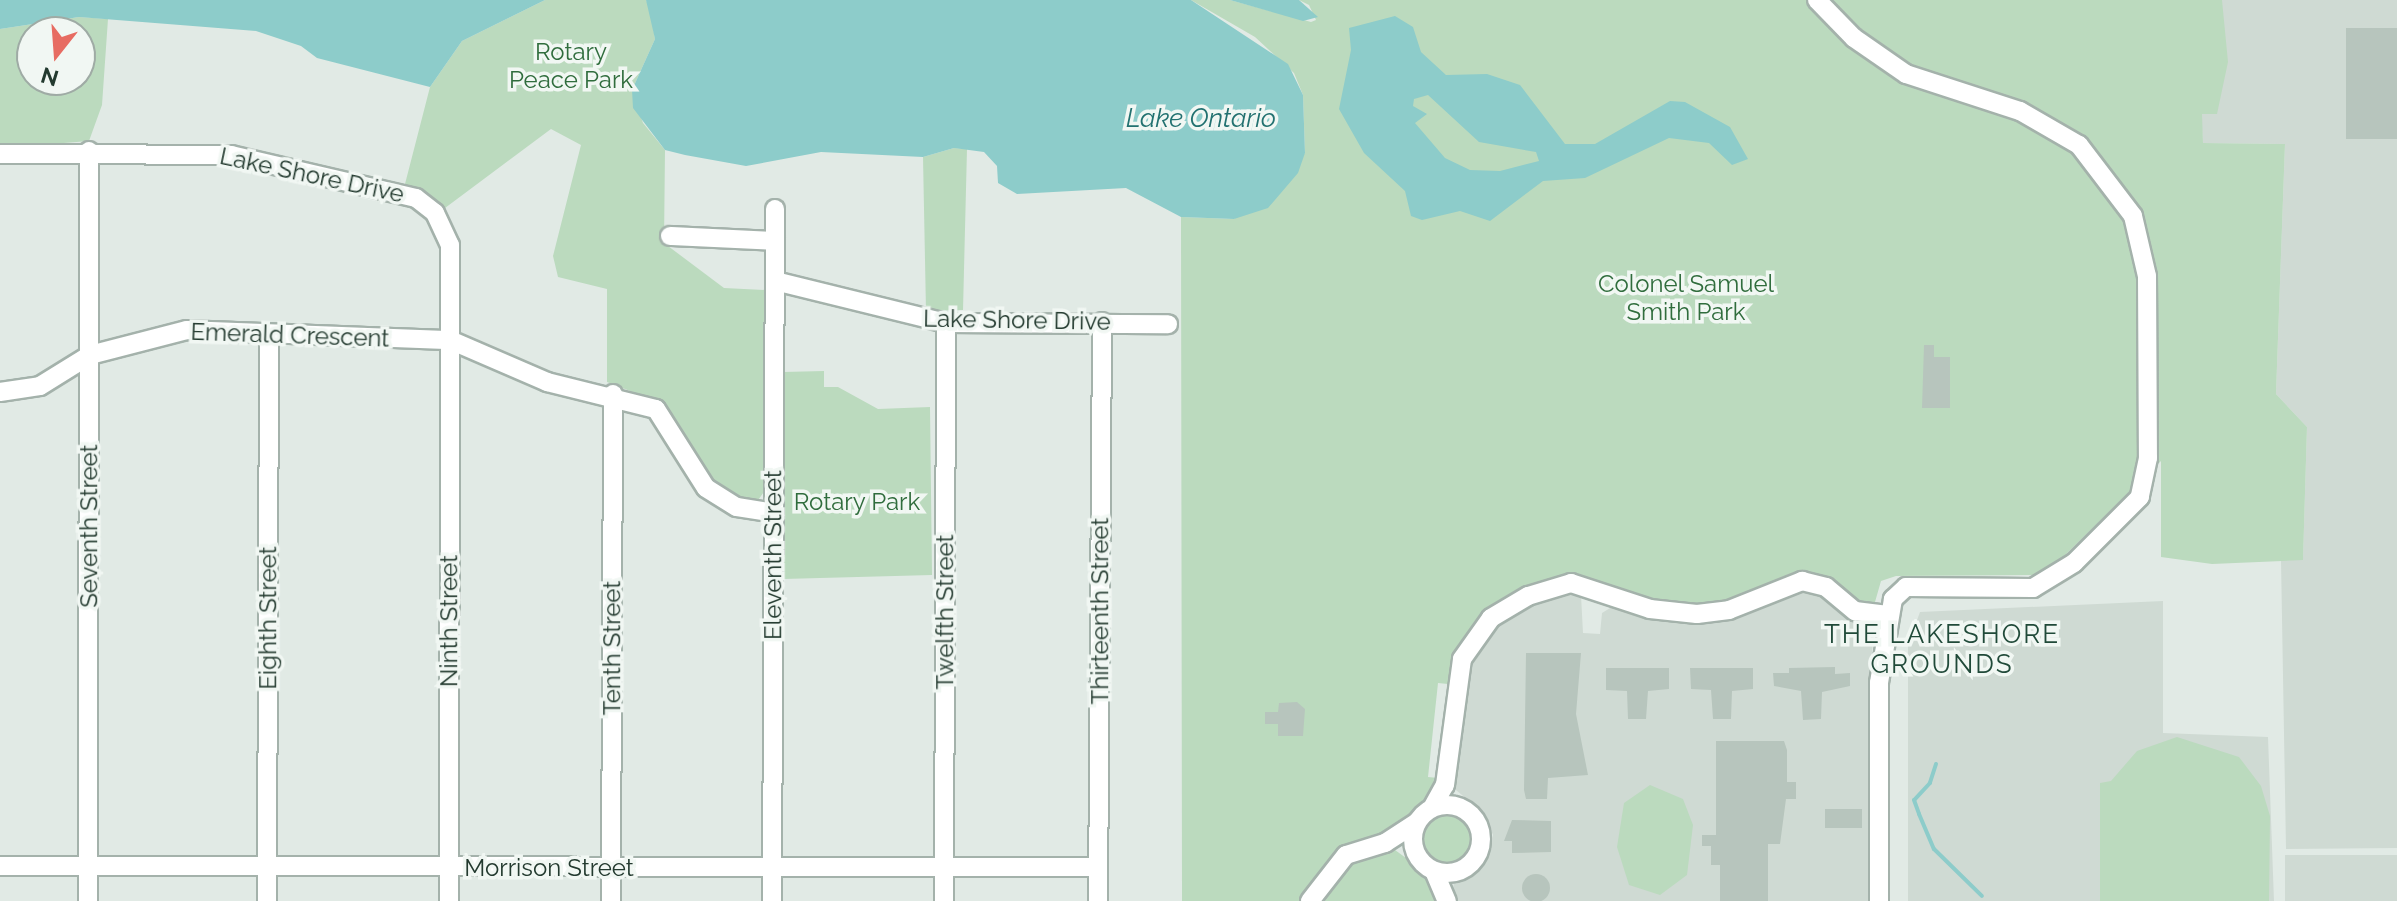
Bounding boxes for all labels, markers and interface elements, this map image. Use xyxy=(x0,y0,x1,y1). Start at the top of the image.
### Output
north arrow xyxy=(16,16,96,96)
park label: Rotary Peace Park xyxy=(509,38,633,94)
text: N xyxy=(38,62,61,92)
water label: Lake Ontario xyxy=(1126,103,1276,135)
street label: Lake Shore Drive xyxy=(217,141,407,209)
park label: Colonel Samuel Smith Park xyxy=(1598,270,1774,326)
street label: Lake Shore Drive xyxy=(923,304,1111,336)
street label: Emerald Crescent xyxy=(190,317,390,353)
street label: Seventh Street xyxy=(75,444,103,608)
street label: Eleventh Street xyxy=(759,470,787,640)
park label: Rotary Park xyxy=(793,488,921,516)
street label: Thirteenth Street xyxy=(1086,518,1114,704)
street label: Twelfth Street xyxy=(931,535,959,689)
street label: Eighth Street xyxy=(254,546,282,690)
street label: Ninth Street xyxy=(435,555,463,687)
street label: Tenth Street xyxy=(598,581,626,715)
district label: THE LAKESHORE GROUNDS xyxy=(1824,619,2060,680)
street label: Morrison Street xyxy=(464,854,634,882)

